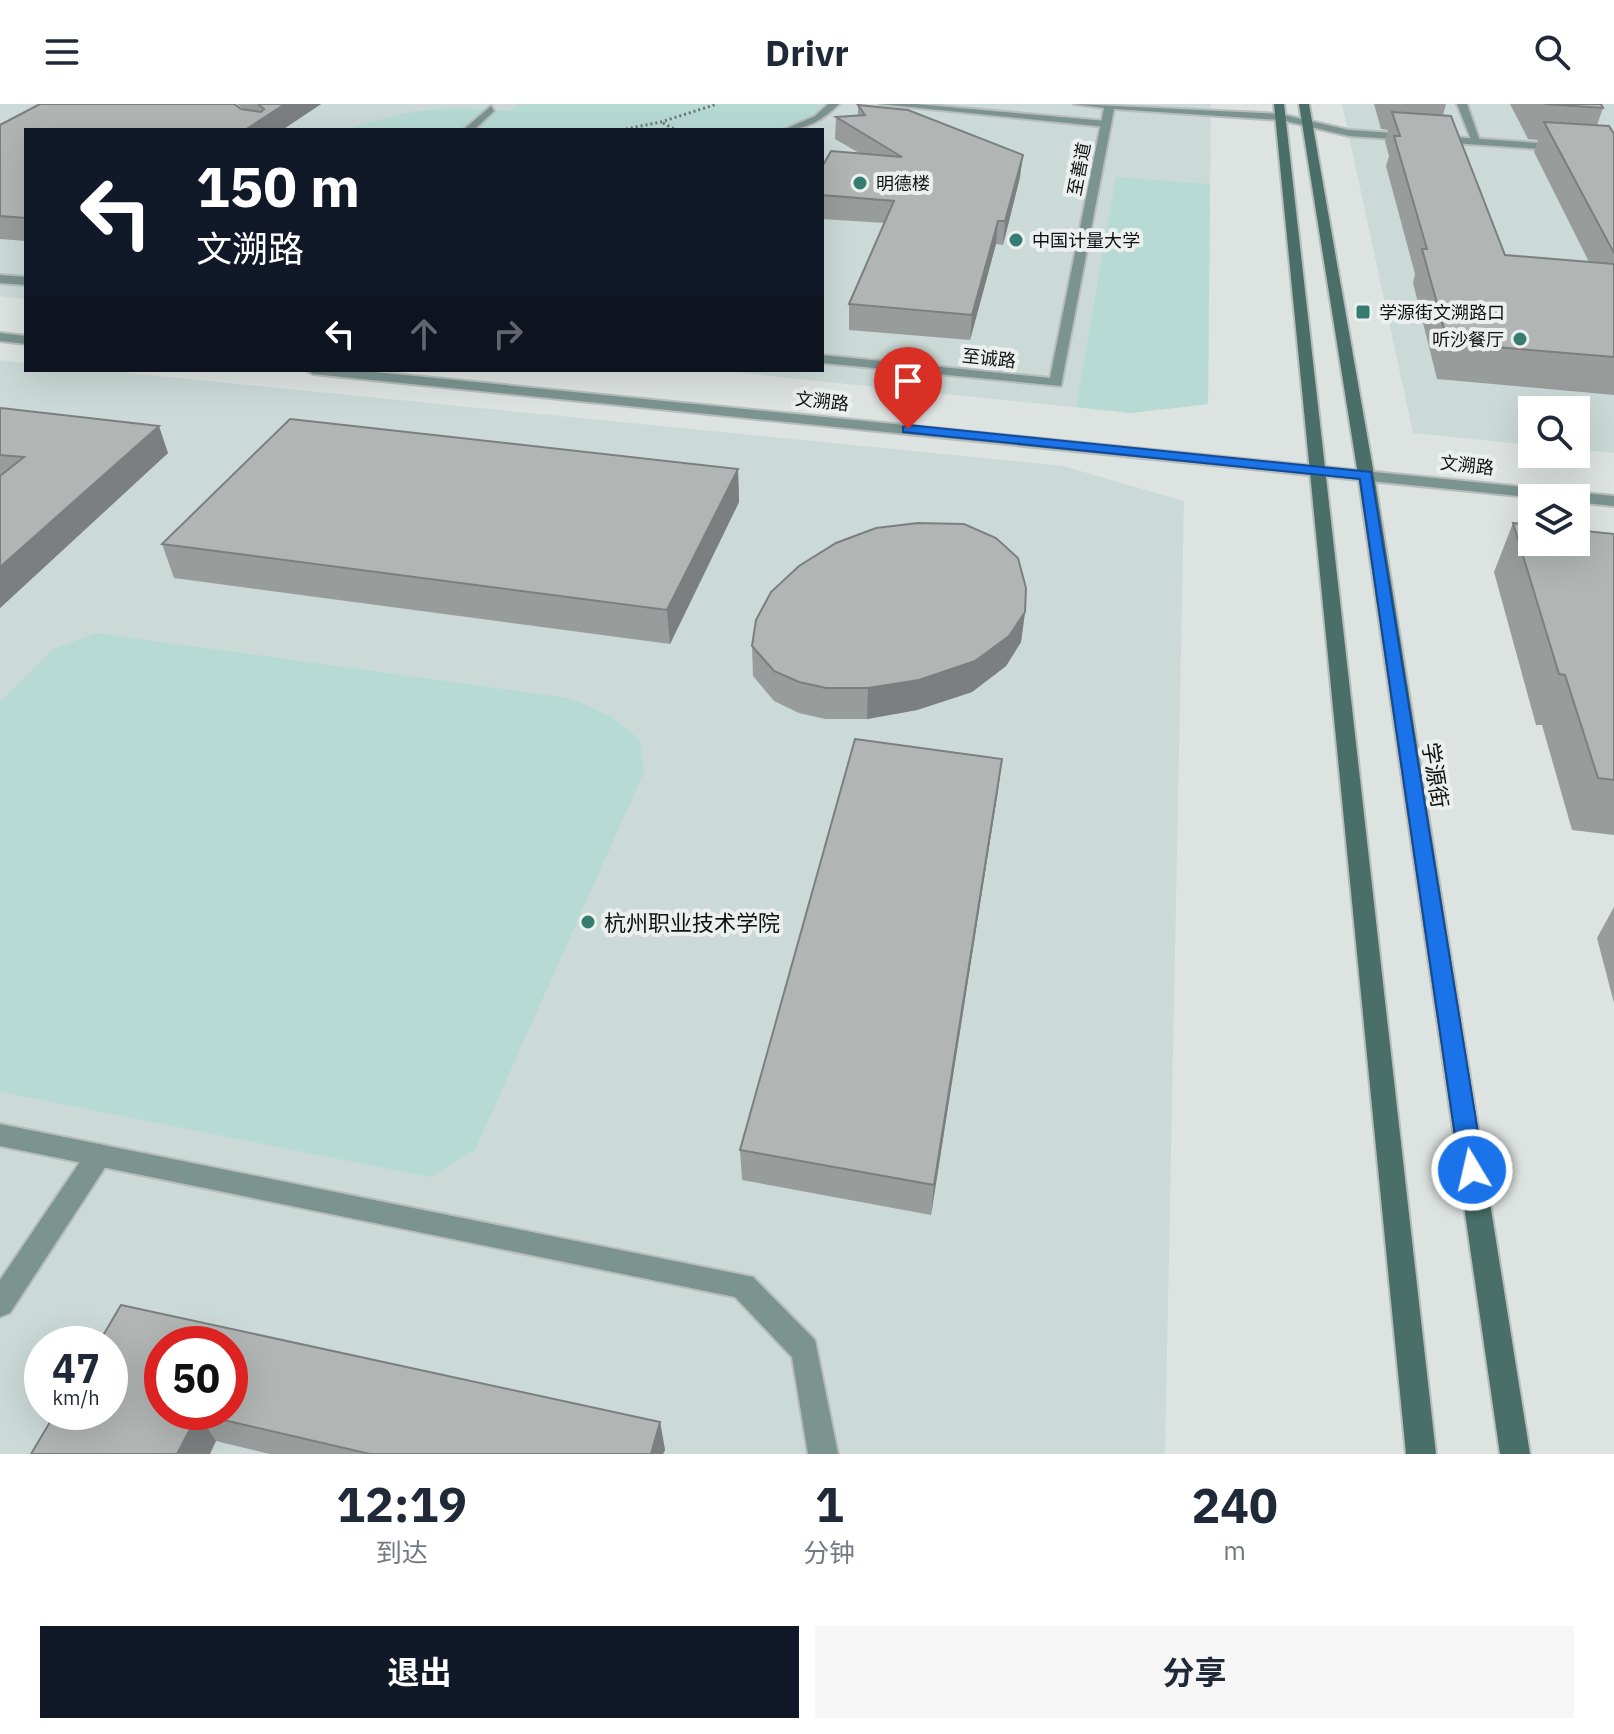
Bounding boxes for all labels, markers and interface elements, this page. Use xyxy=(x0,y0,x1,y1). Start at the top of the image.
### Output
text: Drivr xyxy=(765,29,849,76)
icon: menu xyxy=(40,30,84,74)
icon: search xyxy=(1530,30,1574,74)
street label: 至善道 xyxy=(1063,140,1095,198)
text: 150 m xyxy=(196,150,360,222)
icon: left xyxy=(64,160,168,264)
place label: 明德楼 xyxy=(876,172,930,195)
marker: 明德楼 xyxy=(851,174,869,192)
text: 文溯路 xyxy=(196,225,304,272)
place label: 中国计量大学 xyxy=(1032,229,1140,252)
marker: 中国计量大学 xyxy=(1007,231,1025,249)
place label: 学源街文溯路口 xyxy=(1379,301,1505,324)
marker: 学源街文溯路口 xyxy=(1354,303,1372,321)
icon: left xyxy=(318,312,362,356)
icon: ahead xyxy=(402,312,446,356)
icon: right xyxy=(486,312,530,356)
place label: 听沙餐厅 xyxy=(1432,328,1504,351)
marker: 听沙餐厅 xyxy=(1511,330,1529,348)
street label: 至诚路 xyxy=(961,344,1017,372)
pin xyxy=(874,347,942,429)
icon: arrive xyxy=(886,359,930,403)
street label: 文溯路 xyxy=(794,387,850,415)
map controls xyxy=(1518,396,1590,556)
button: search xyxy=(1518,396,1590,468)
street label: 文溯路 xyxy=(1439,451,1495,479)
button: layers xyxy=(1518,484,1590,556)
street label: 学源街 xyxy=(1417,740,1455,810)
place label: 杭州职业技术学院 xyxy=(604,908,780,937)
marker: 杭州职业技术学院 xyxy=(579,913,597,931)
position arrow xyxy=(1430,1128,1514,1212)
speed limit sign: 50 xyxy=(144,1326,248,1430)
text: 47 xyxy=(52,1342,100,1394)
text: km/h xyxy=(52,1384,100,1411)
text: 12:19 xyxy=(336,1473,467,1535)
text: 1 xyxy=(815,1473,844,1535)
text: 240 xyxy=(1191,1474,1278,1536)
text: m xyxy=(1223,1533,1246,1567)
text: 到达 xyxy=(376,1535,428,1569)
text: 分钟 xyxy=(803,1535,855,1569)
button: 退出 xyxy=(40,1626,799,1718)
button: 分享 xyxy=(815,1626,1574,1718)

